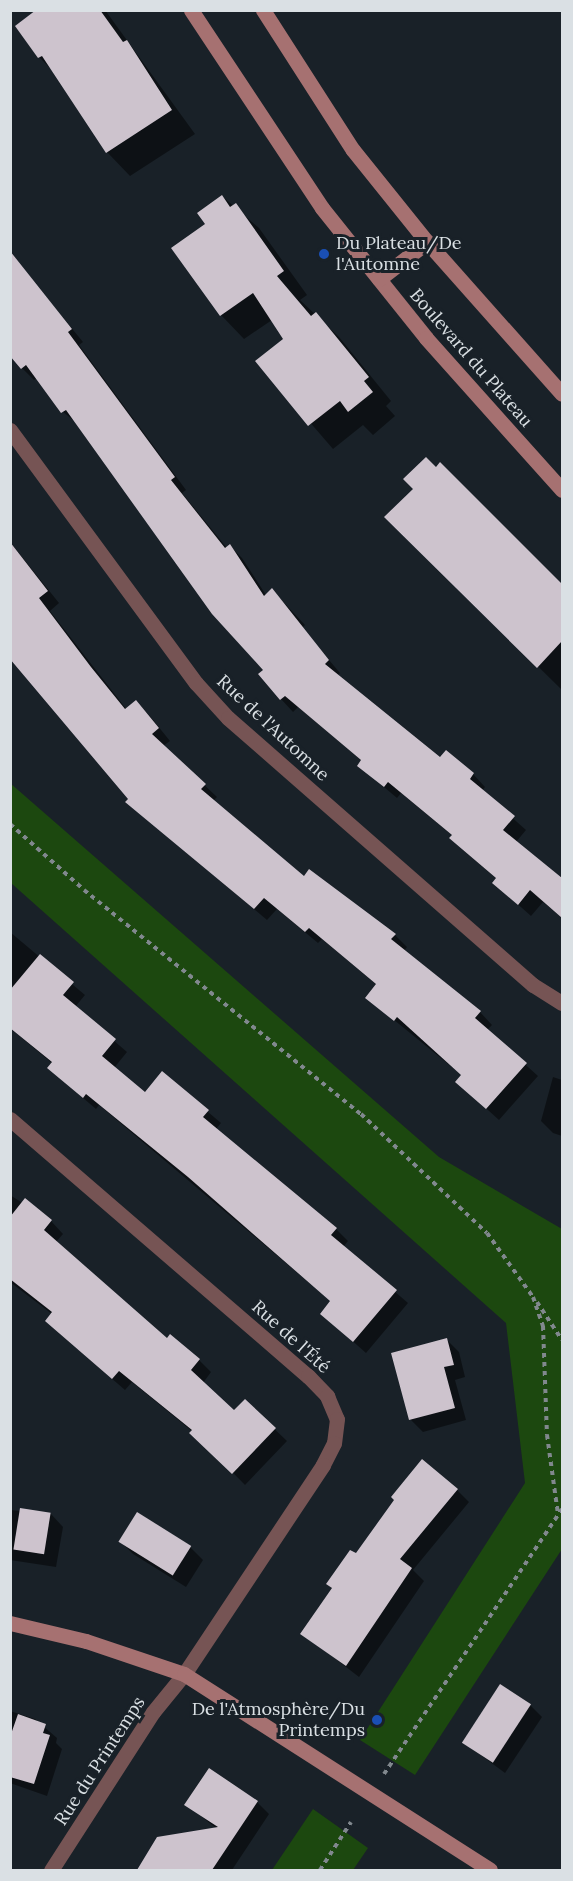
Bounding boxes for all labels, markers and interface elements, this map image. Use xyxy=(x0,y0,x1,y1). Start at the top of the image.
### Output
place label: Du Plateau/De l'Automne xyxy=(336,233,462,276)
marker: Du Plateau/De l'Automne xyxy=(317,247,331,261)
street label: Boulevard du Plateau xyxy=(405,284,537,432)
street label: Rue de l'Automne xyxy=(212,670,334,786)
street label: Rue de l'Été xyxy=(247,1296,335,1378)
street label: Rue du Printemps xyxy=(50,1693,150,1829)
place label: De l'Atmosphère/Du Printemps xyxy=(192,1699,365,1742)
marker: De l'Atmosphère/Du Printemps xyxy=(370,1713,384,1727)

